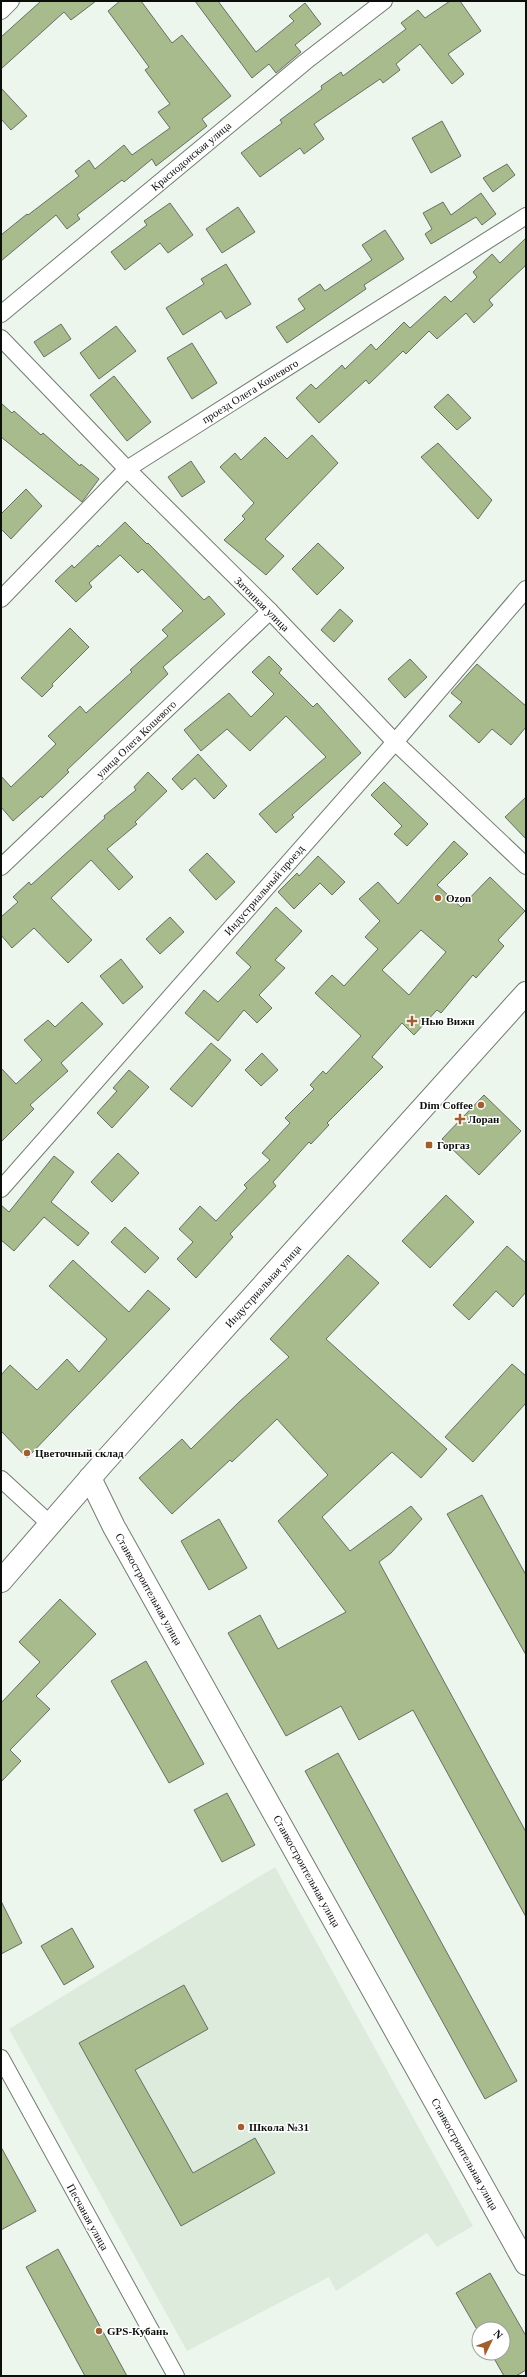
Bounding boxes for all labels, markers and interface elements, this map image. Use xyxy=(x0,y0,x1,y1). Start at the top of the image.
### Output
street label: Краснодонская улица xyxy=(149,119,233,193)
street label: проезд Олега Кошевого xyxy=(200,356,301,425)
street label: Затонная улица xyxy=(232,574,292,634)
street label: улица Олега Кошевого xyxy=(94,697,179,780)
street label: Индустриальный проезд xyxy=(222,842,307,937)
place label: Ozon xyxy=(446,892,471,904)
marker: Ozon xyxy=(433,893,443,903)
marker: Нью Вижн xyxy=(406,1015,418,1027)
place label: Нью Вижн xyxy=(421,1015,475,1027)
place label: Dim Coffee xyxy=(420,1099,473,1111)
marker: Dim Coffee xyxy=(476,1100,486,1110)
place label: Лоран xyxy=(468,1113,500,1125)
marker: Лоран xyxy=(455,1114,465,1124)
place label: Горгаз xyxy=(437,1139,470,1151)
marker: Горгаз xyxy=(424,1140,434,1150)
street label: Индустриальная улица xyxy=(223,1242,303,1330)
place label: Цветочный склад xyxy=(35,1447,124,1459)
marker: Цветочный склад xyxy=(22,1448,32,1458)
street label: Станкостроительная улица xyxy=(113,1531,185,1647)
street label: Станкостроительная улица xyxy=(271,1813,343,1929)
street label: Станкостроительная улица xyxy=(429,2096,501,2212)
place label: Школа №31 xyxy=(249,2121,309,2133)
marker: Школа №31 xyxy=(236,2122,246,2132)
street label: Песчаная улица xyxy=(65,2182,111,2252)
north arrow xyxy=(471,2321,511,2361)
place label: GPS-Кубань xyxy=(107,2325,168,2337)
marker: GPS-Кубань xyxy=(94,2326,104,2336)
text: N xyxy=(491,2327,505,2341)

